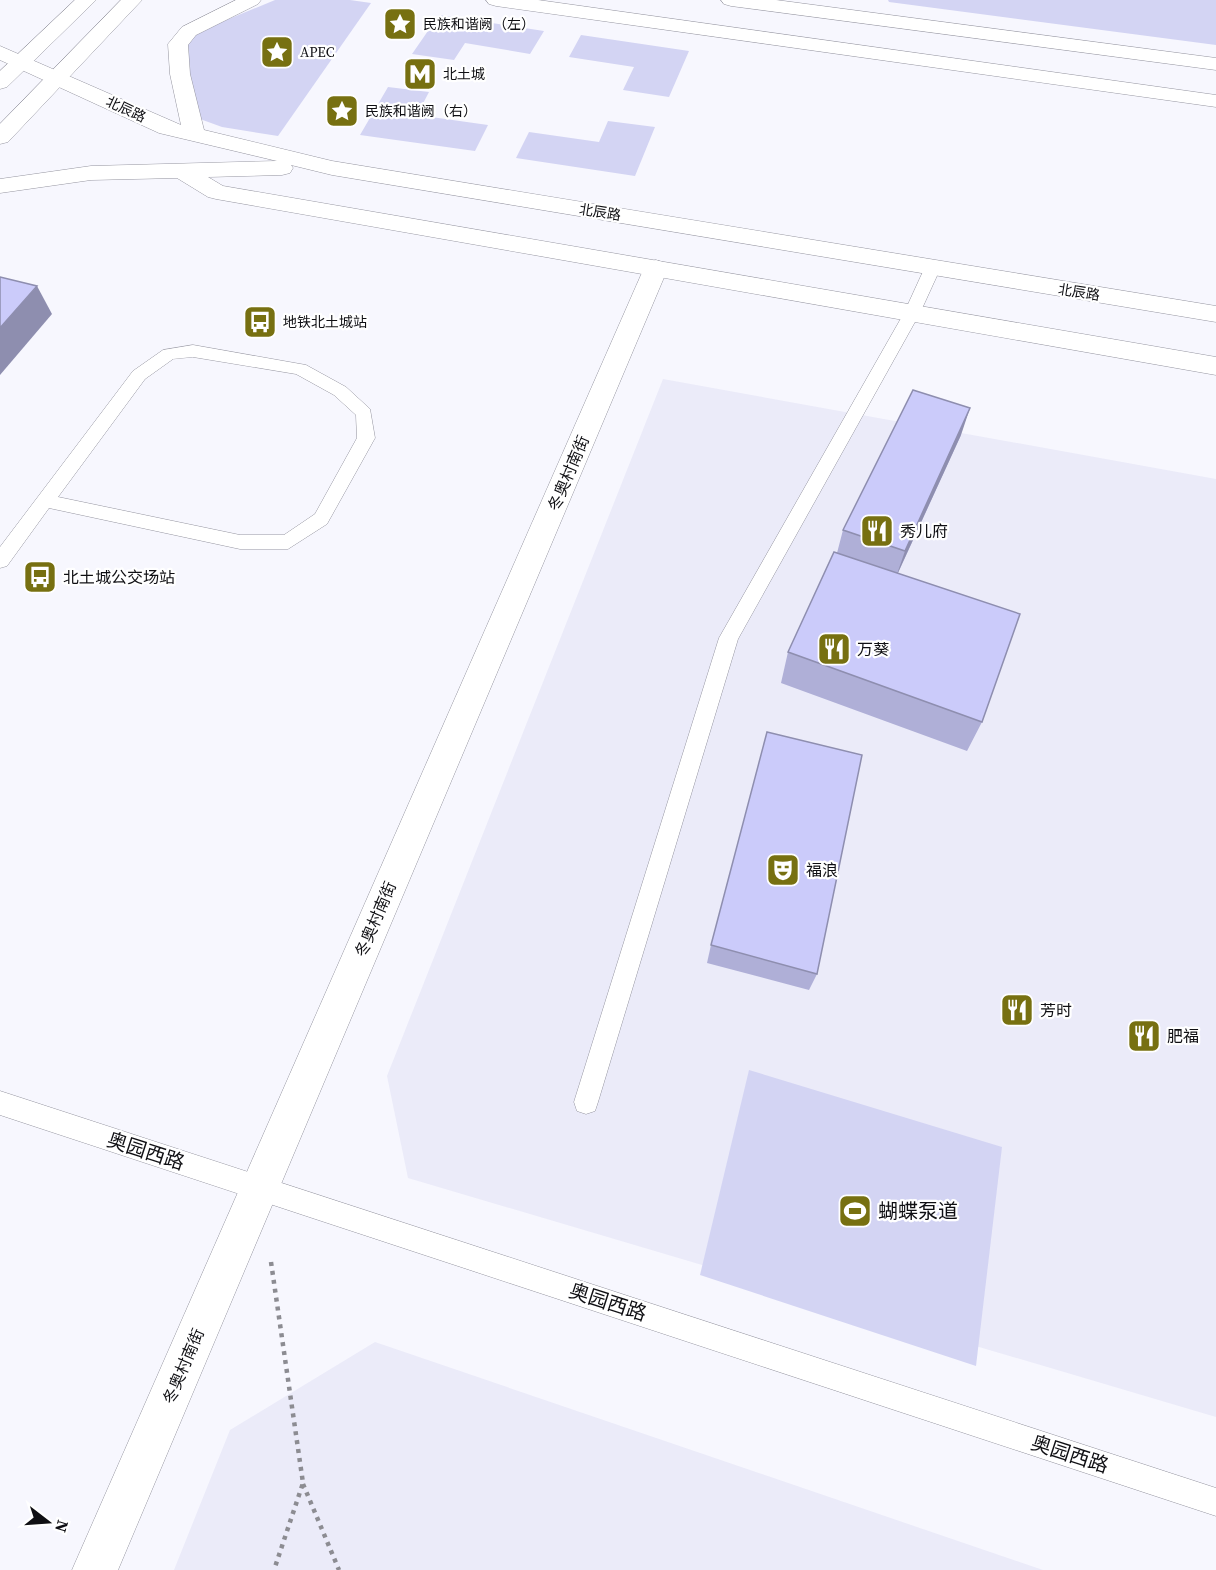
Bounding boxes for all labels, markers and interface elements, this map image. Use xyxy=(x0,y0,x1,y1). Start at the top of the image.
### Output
place icon: 民族和谐阙（左） xyxy=(382,6,418,42)
place label: 民族和谐阙（左） xyxy=(423,14,535,34)
place icon: APEC xyxy=(259,34,295,70)
place label: APEC xyxy=(300,42,335,62)
metro station icon: 北土城 xyxy=(402,56,438,92)
place label: 北土城 xyxy=(443,64,485,84)
street label: 北辰路 xyxy=(103,91,149,127)
place icon: 民族和谐阙（右） xyxy=(324,93,360,129)
place label: 民族和谐阙（右） xyxy=(365,101,477,121)
street label: 北辰路 xyxy=(578,199,622,225)
street label: 北辰路 xyxy=(1057,279,1101,305)
bus stop icon: 地铁北土城站 xyxy=(242,304,278,340)
place label: 地铁北土城站 xyxy=(283,312,367,332)
street label: 冬奥村南街 xyxy=(542,432,594,514)
restaurant icon: 秀儿府 xyxy=(859,513,895,549)
place label: 秀儿府 xyxy=(900,520,948,542)
bus stop icon: 北土城公交场站 xyxy=(22,559,58,595)
place label: 北土城公交场站 xyxy=(63,566,175,588)
restaurant icon: 万葵 xyxy=(816,631,852,667)
place label: 万葵 xyxy=(857,638,889,660)
theatre icon: 福浪 xyxy=(765,852,801,888)
place label: 福浪 xyxy=(806,859,838,881)
street label: 冬奥村南街 xyxy=(349,878,401,960)
restaurant icon: 芳时 xyxy=(999,992,1035,1028)
place label: 芳时 xyxy=(1040,999,1072,1021)
restaurant icon: 肥福 xyxy=(1126,1018,1162,1054)
place label: 肥福 xyxy=(1167,1025,1199,1047)
street label: 奥园西路 xyxy=(104,1125,188,1177)
sports icon: 蝴蝶泵道 xyxy=(837,1193,873,1229)
place label: 蝴蝶泵道 xyxy=(878,1197,958,1225)
street label: 奥园西路 xyxy=(566,1276,650,1328)
street label: 冬奥村南街 xyxy=(157,1325,209,1407)
street label: 奥园西路 xyxy=(1028,1428,1112,1480)
north arrow xyxy=(18,1492,78,1552)
text: N xyxy=(50,1518,75,1536)

